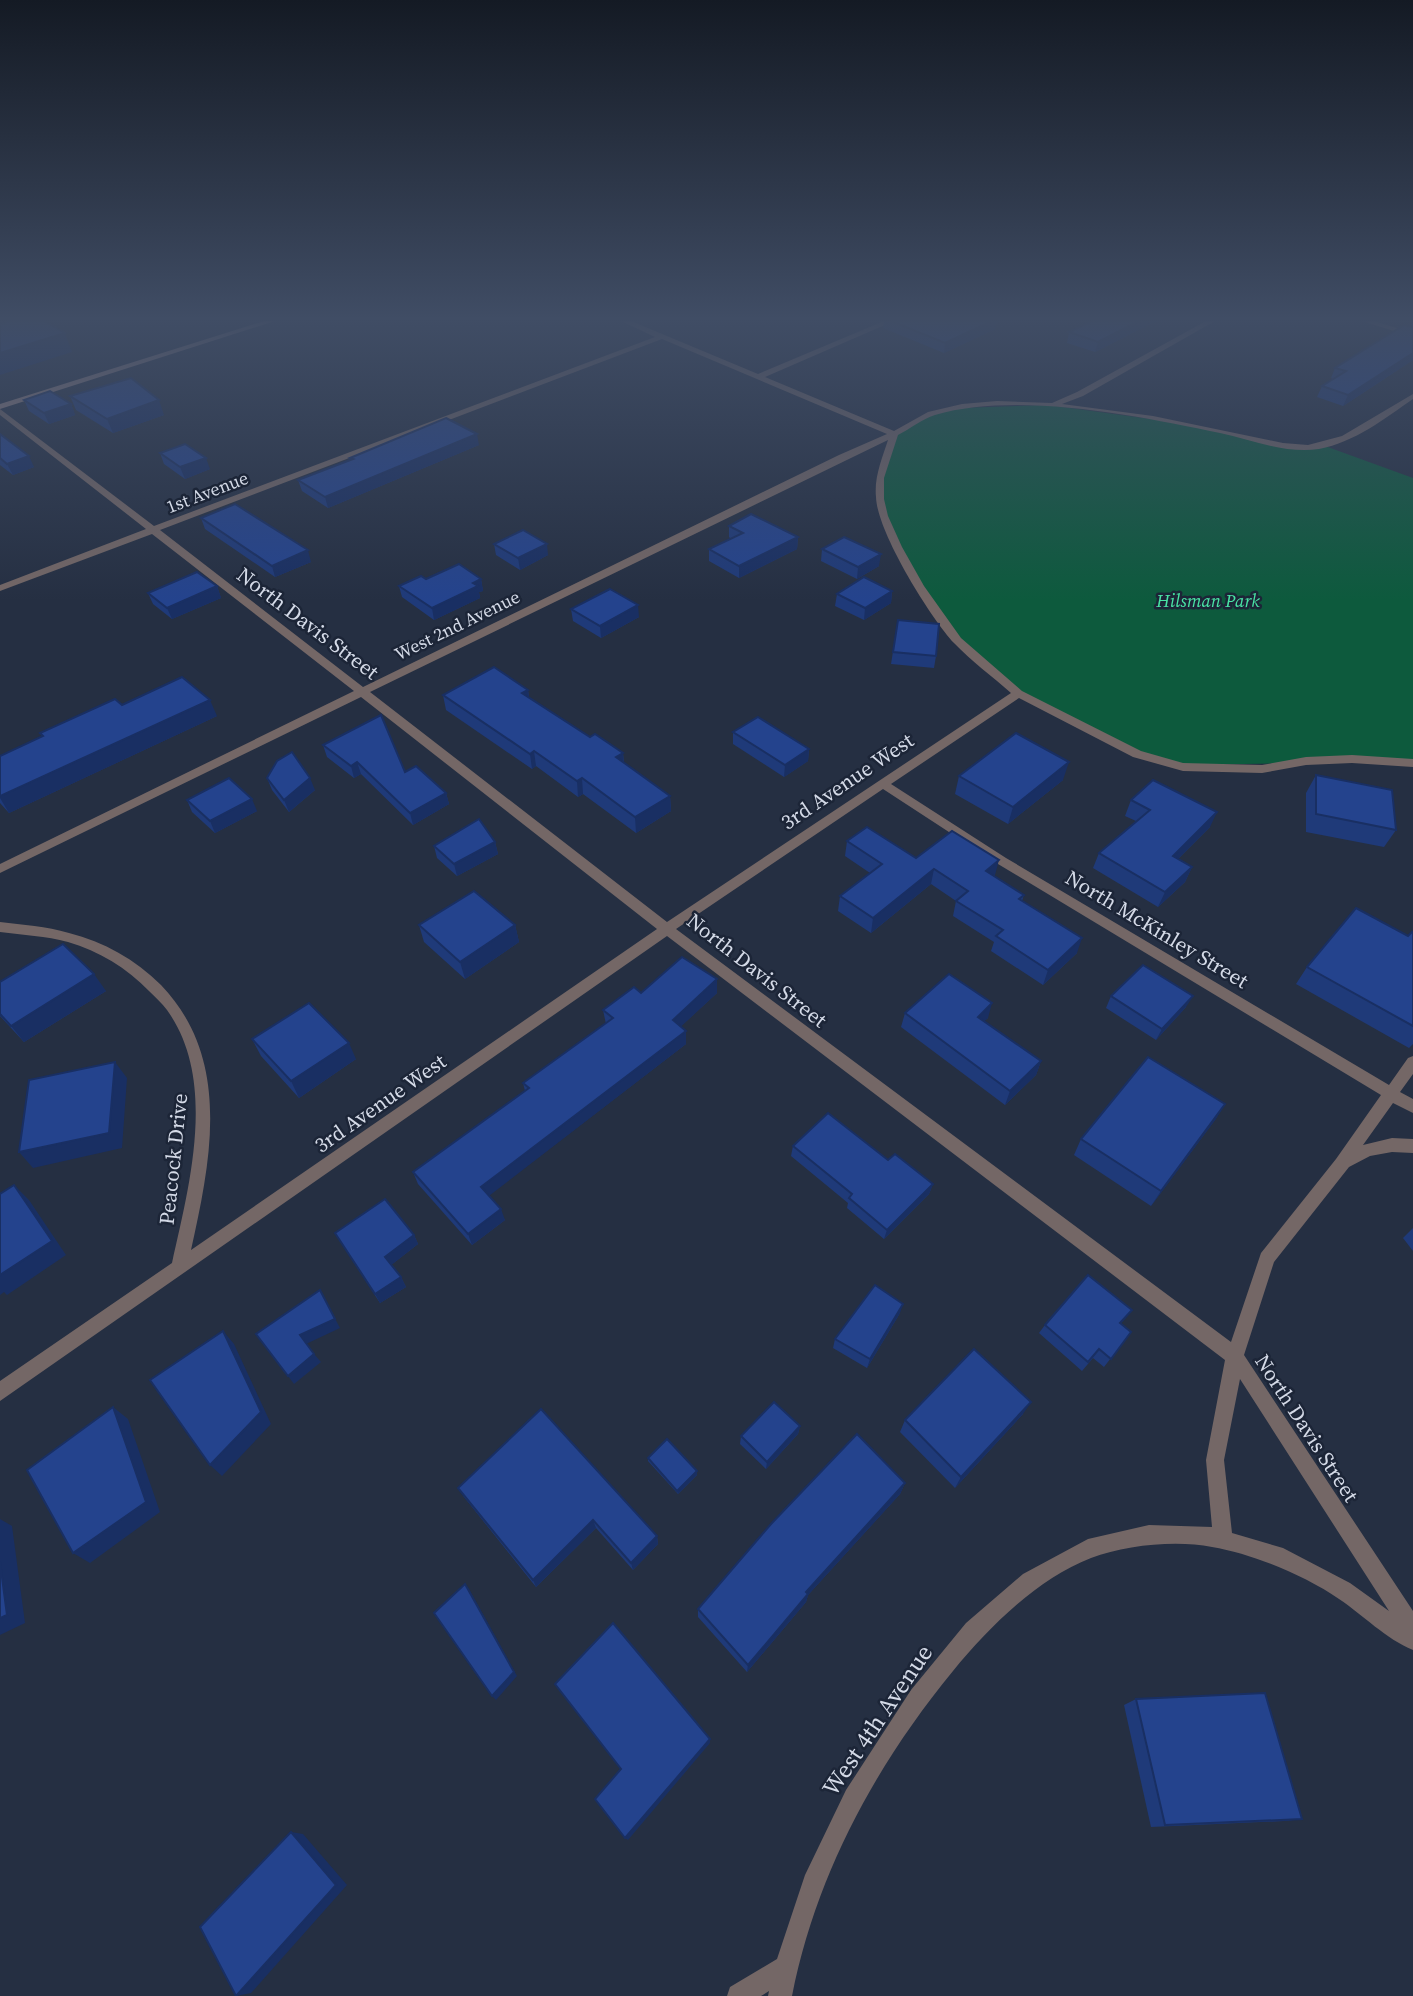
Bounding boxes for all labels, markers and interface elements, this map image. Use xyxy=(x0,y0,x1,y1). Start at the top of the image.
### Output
street label: 1st Avenue xyxy=(162,465,252,519)
street label: North Davis Street xyxy=(231,560,385,686)
street label: West 2nd Avenue xyxy=(390,584,524,666)
park label: Hilsman Park xyxy=(1155,588,1260,613)
street label: 3rd Avenue West xyxy=(775,726,919,836)
street label: North McKinley Street xyxy=(1060,863,1254,995)
street label: North Davis Street xyxy=(681,906,833,1034)
street label: 3rd Avenue West xyxy=(308,1047,452,1159)
street label: Peacock Drive xyxy=(152,1092,194,1226)
street label: North Davis Street xyxy=(1248,1349,1366,1508)
street label: West 4th Avenue xyxy=(814,1638,940,1802)

